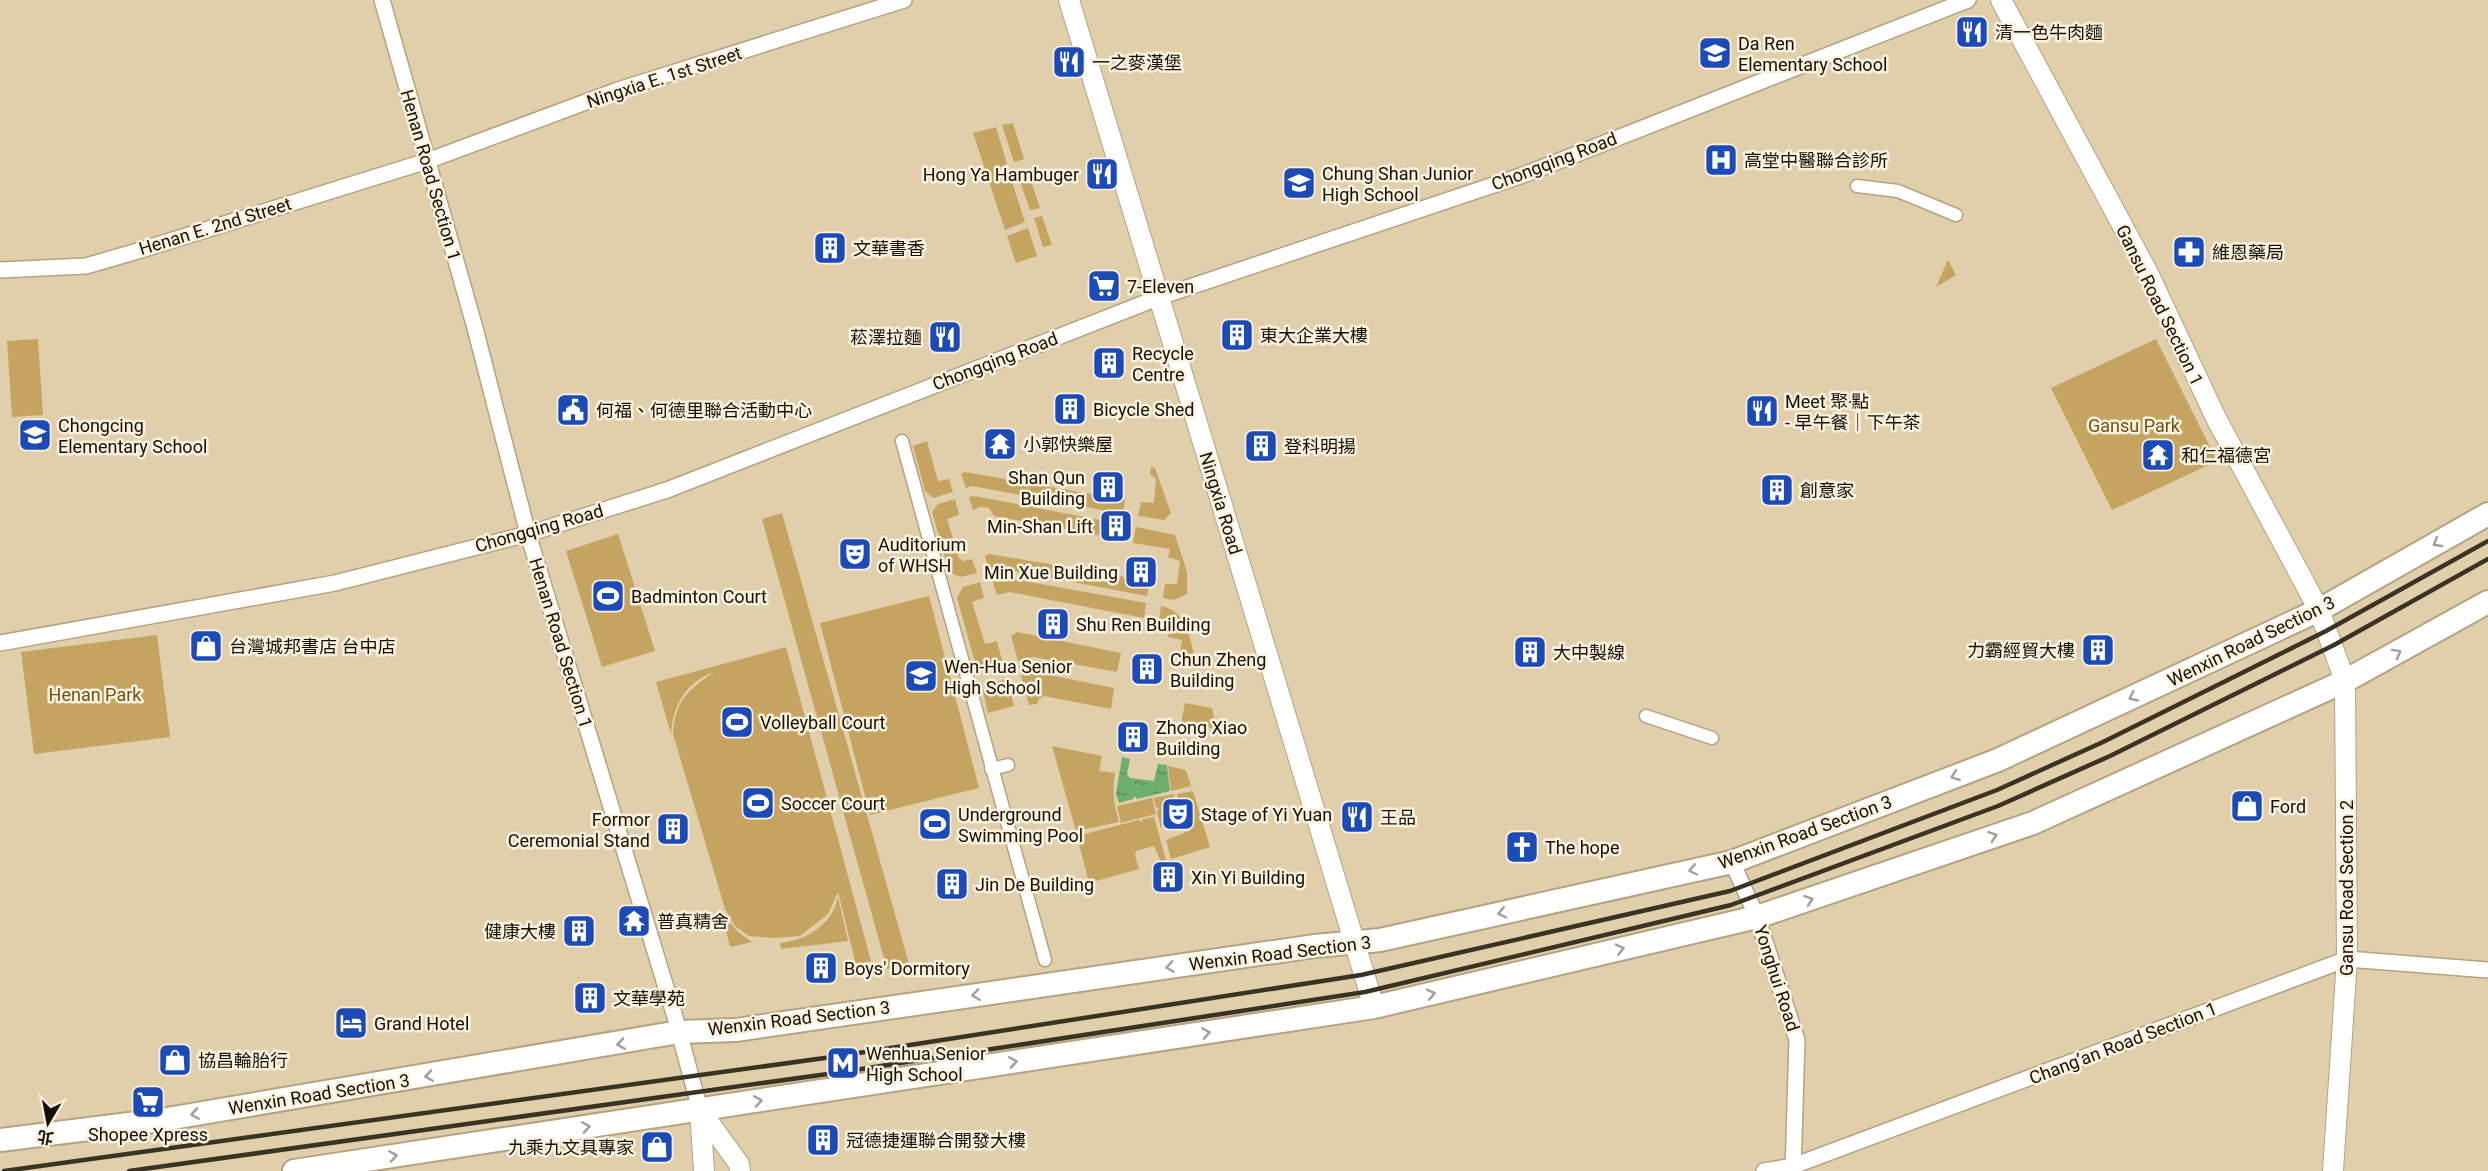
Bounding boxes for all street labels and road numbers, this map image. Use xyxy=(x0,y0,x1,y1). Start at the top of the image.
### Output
street label: Ningxia E. 1st Street xyxy=(584,42,744,112)
street label: Henan Road Section 1 xyxy=(397,87,465,263)
street label: Chongqing Road xyxy=(1488,127,1620,195)
street label: Henan E. 2nd Street xyxy=(136,193,294,259)
street label: Gansu Road Section 1 xyxy=(2112,221,2208,389)
street label: Chongqing Road xyxy=(929,327,1061,395)
street label: Ningxia Road xyxy=(1195,449,1247,557)
street label: Chongqing Road xyxy=(472,500,606,556)
street label: Henan Road Section 1 xyxy=(525,555,597,731)
street label: Wenxin Road Section 3 xyxy=(2164,591,2338,691)
street label: Wenxin Road Section 3 xyxy=(1715,791,1895,873)
street label: Gansu Road Section 2 xyxy=(2336,800,2357,976)
street label: Yonghui Road xyxy=(1750,922,1804,1034)
street label: Wenxin Road Section 3 xyxy=(1188,931,1372,975)
street label: Wenxin Road Section 3 xyxy=(707,996,891,1040)
street label: Chang’an Road Section 1 xyxy=(2026,997,2220,1089)
street label: Wenxin Road Section 3 xyxy=(227,1069,411,1119)

